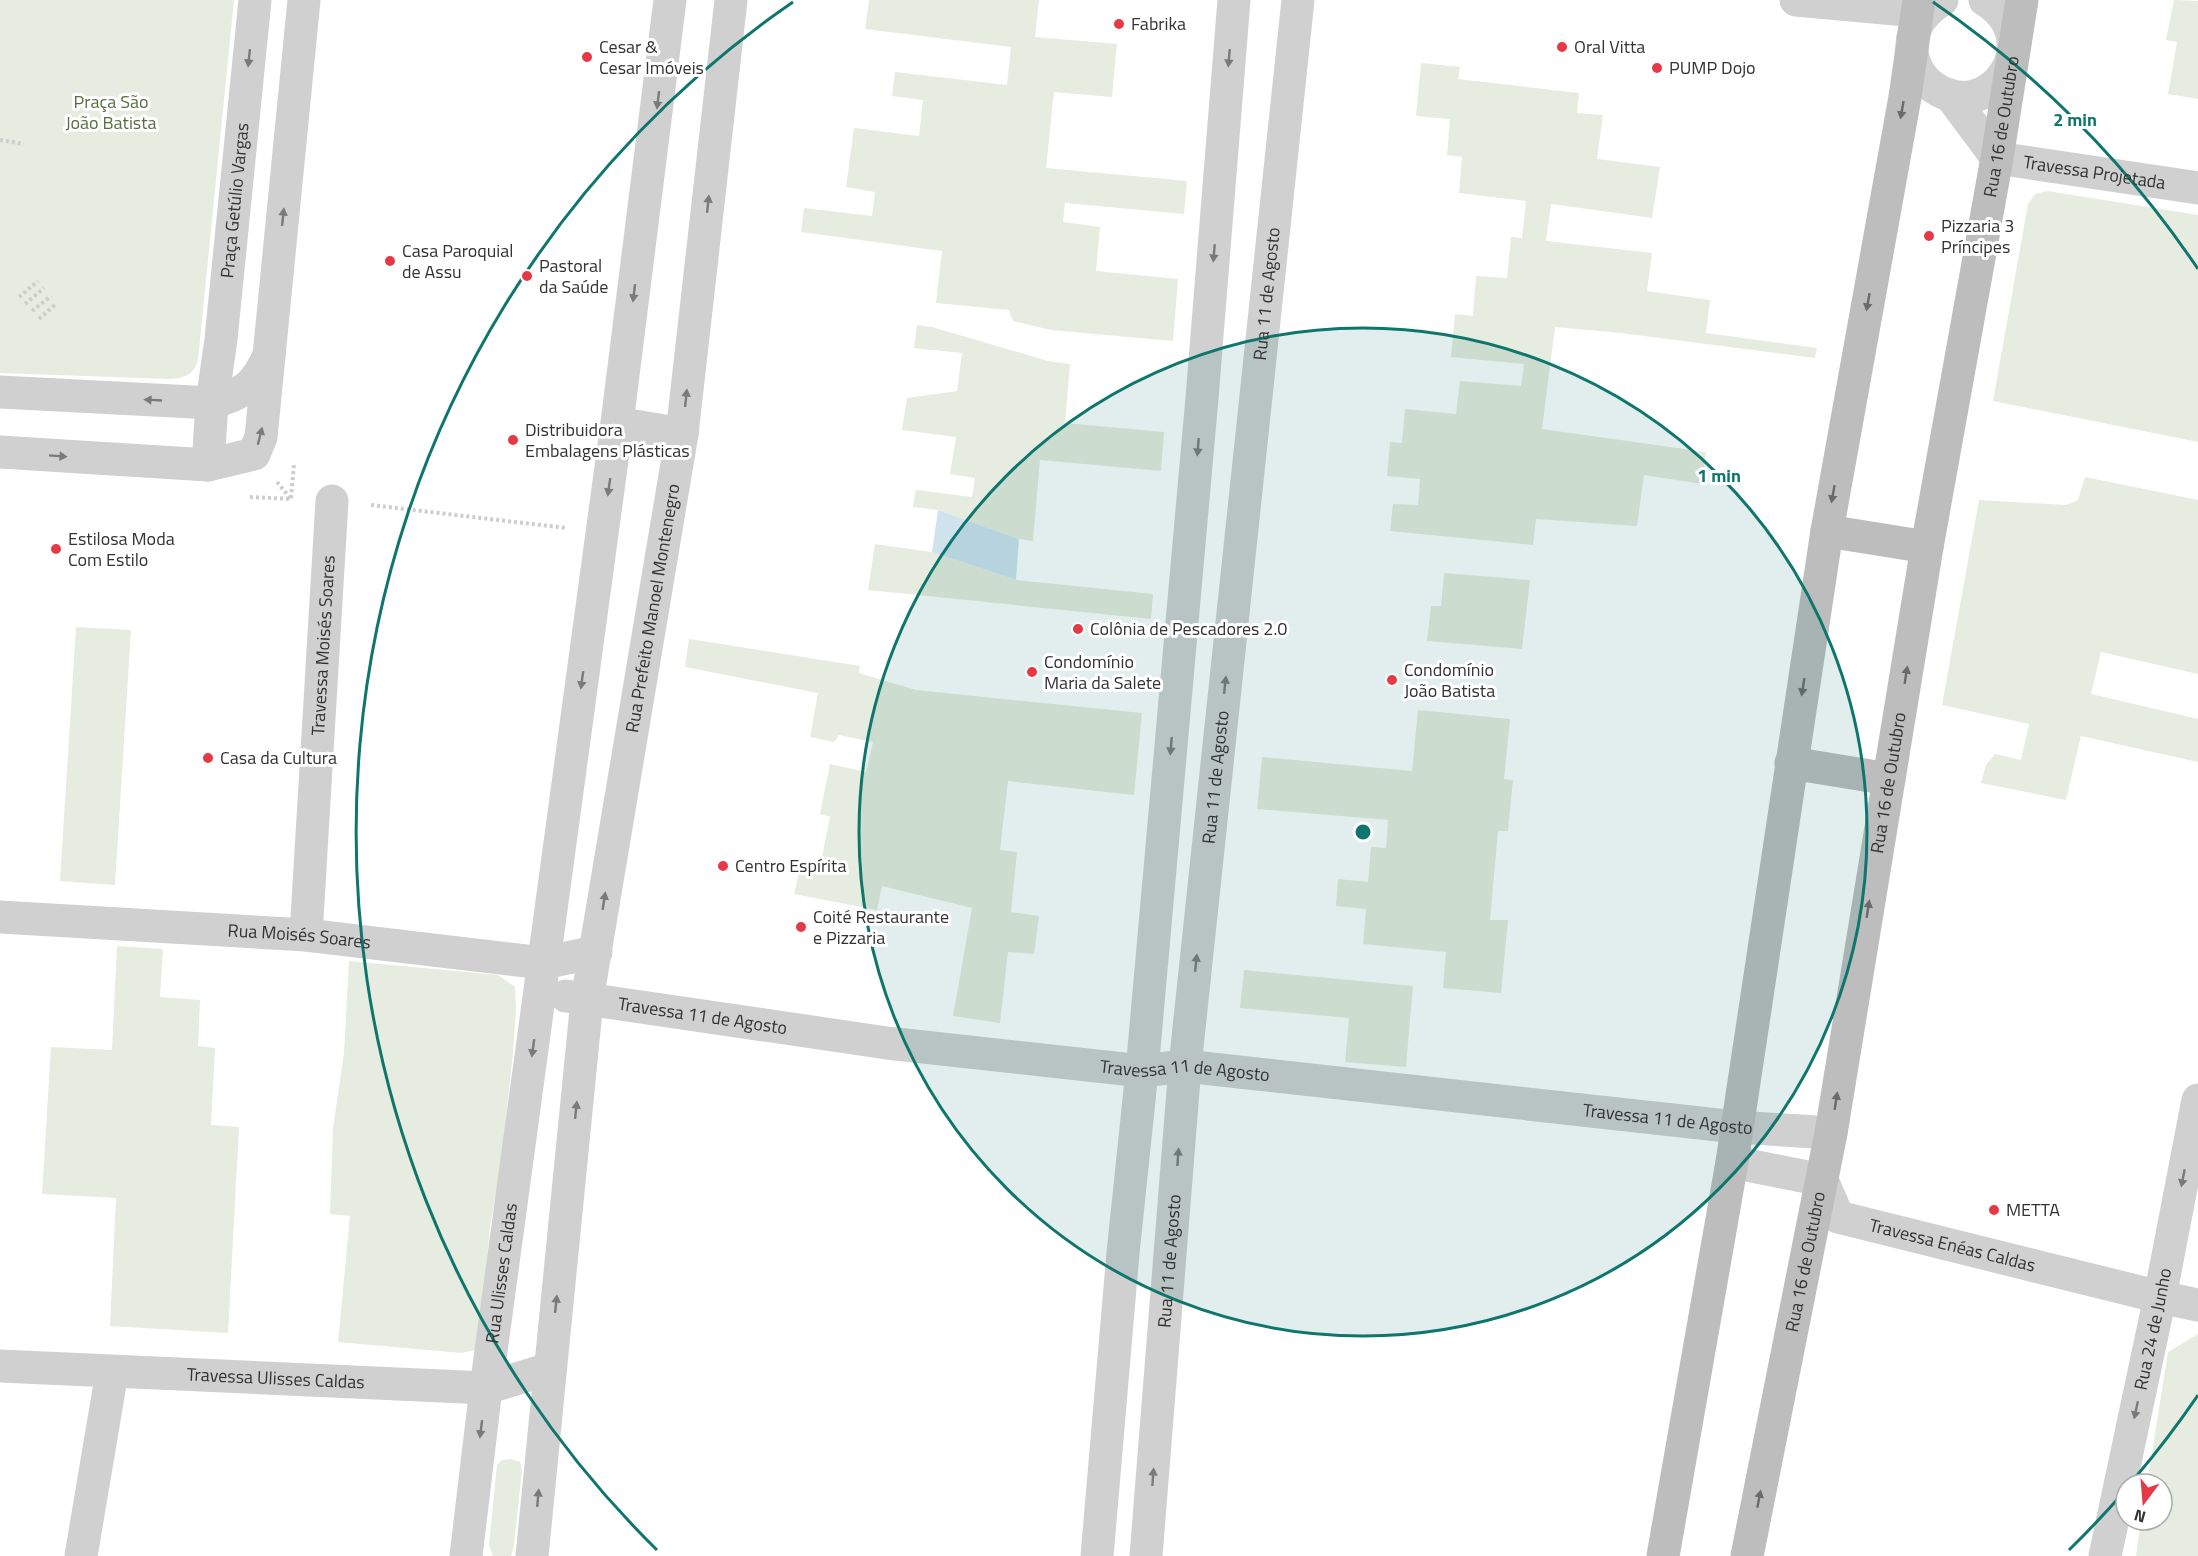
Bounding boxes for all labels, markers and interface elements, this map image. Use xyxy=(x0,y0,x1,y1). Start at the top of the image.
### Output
place label: Fabrika xyxy=(1131,10,1186,37)
marker: Fabrika xyxy=(1112,17,1126,31)
place label: Cesar & Cesar Imóveis xyxy=(599,33,704,81)
place label: Oral Vitta xyxy=(1574,33,1645,60)
marker: Oral Vitta xyxy=(1555,40,1569,54)
one-way arrow xyxy=(244,49,254,68)
one-way arrow xyxy=(1224,49,1234,68)
marker: Cesar & Cesar Imóveis xyxy=(580,50,594,64)
place label: PUMP Dojo xyxy=(1669,54,1756,81)
street label: Rua 16 de Outubro xyxy=(1976,54,2026,199)
marker: PUMP Dojo xyxy=(1650,61,1664,75)
park label: Praça São João Batista xyxy=(65,88,157,136)
one-way arrow xyxy=(653,90,662,109)
one-way arrow xyxy=(1897,101,1906,120)
text: 2 min xyxy=(2053,106,2097,133)
street label: Praça Getúlio Vargas xyxy=(213,121,256,279)
street label: Travessa Projetada xyxy=(2021,148,2167,196)
one-way arrow xyxy=(703,194,713,213)
one-way arrow xyxy=(278,207,288,226)
place label: Pizzaria 3 Príncipes xyxy=(1941,212,2014,260)
street label: Rua 11 de Agosto xyxy=(1246,226,1287,362)
marker: Pizzaria 3 Príncipes xyxy=(1922,229,1936,243)
place label: Casa Paroquial de Assu xyxy=(402,237,513,285)
one-way arrow xyxy=(1209,243,1219,262)
place label: Pastoral da Saúde xyxy=(539,252,608,300)
marker: Casa Paroquial de Assu xyxy=(383,254,397,268)
marker: Pastoral da Saúde xyxy=(520,269,534,283)
one-way arrow xyxy=(629,284,638,303)
one-way arrow xyxy=(1863,293,1872,312)
one-way arrow xyxy=(681,388,691,407)
one-way arrow xyxy=(144,395,163,404)
place label: Distribuidora Embalagens Plásticas xyxy=(525,416,690,464)
one-way arrow xyxy=(255,427,265,445)
marker: Distribuidora Embalagens Plásticas xyxy=(506,433,520,447)
one-way arrow xyxy=(1193,438,1203,457)
one-way arrow xyxy=(49,451,68,461)
text: 1 min xyxy=(1697,462,1741,489)
one-way arrow xyxy=(604,477,613,496)
street label: Rua Prefeito Manoel Montenegro xyxy=(618,482,686,735)
one-way arrow xyxy=(1828,485,1837,504)
place label: Estilosa Moda Com Estilo xyxy=(68,525,175,573)
marker: Estilosa Moda Com Estilo xyxy=(49,542,63,556)
street label: Travessa Moisés Soares xyxy=(304,555,342,736)
place label: Colônia de Pescadores 2.0 xyxy=(1090,615,1287,642)
marker: Colônia de Pescadores 2.0 xyxy=(1071,622,1085,636)
place label: Condomínio Maria da Salete xyxy=(1044,648,1161,696)
place label: Condomínio João Batista xyxy=(1404,656,1495,704)
marker: Condomínio Maria da Salete xyxy=(1025,665,1039,679)
one-way arrow xyxy=(1902,665,1911,684)
one-way arrow xyxy=(578,670,587,689)
marker: Condomínio João Batista xyxy=(1385,673,1399,687)
one-way arrow xyxy=(1220,676,1230,695)
one-way arrow xyxy=(1798,677,1807,696)
street label: Rua 11 de Agosto xyxy=(1195,709,1236,845)
street label: Rua 16 de Outubro xyxy=(1863,710,1913,855)
one-way arrow xyxy=(1166,736,1176,755)
place label: Casa da Cultura xyxy=(220,744,337,771)
marker: Casa da Cultura xyxy=(201,751,215,765)
centre of rings xyxy=(1353,822,1373,842)
place label: Centro Espírita xyxy=(735,852,846,879)
marker: Centro Espírita xyxy=(716,859,730,873)
one-way arrow xyxy=(600,891,609,910)
one-way arrow xyxy=(1864,899,1873,918)
place label: Coité Restaurante e Pizzaria xyxy=(813,903,949,951)
street label: Rua Moisés Soares xyxy=(227,916,373,956)
marker: Coité Restaurante e Pizzaria xyxy=(794,920,808,934)
one-way arrow xyxy=(1191,953,1201,972)
street label: Travessa 11 de Agosto xyxy=(616,990,789,1041)
one-way arrow xyxy=(528,1039,538,1058)
street label: Travessa 11 de Agosto xyxy=(1098,1052,1271,1088)
one-way arrow xyxy=(1832,1092,1841,1111)
street label: Travessa 11 de Agosto xyxy=(1582,1096,1754,1141)
one-way arrow xyxy=(571,1100,581,1119)
one-way arrow xyxy=(1173,1147,1183,1166)
one-way arrow xyxy=(2178,1168,2187,1187)
street label: Rua 16 de Outubro xyxy=(1778,1189,1832,1334)
street label: Rua 11 de Agosto xyxy=(1150,1193,1188,1329)
place label: METTA xyxy=(2006,1196,2060,1223)
street label: Rua Ulisses Caldas xyxy=(478,1201,524,1345)
marker: METTA xyxy=(1987,1203,2001,1217)
street label: Travessa Enéas Caldas xyxy=(1867,1211,2039,1279)
street label: Rua 24 de Junho xyxy=(2127,1266,2178,1392)
one-way arrow xyxy=(551,1294,561,1313)
street label: Travessa Ulisses Caldas xyxy=(186,1360,365,1395)
one-way arrow xyxy=(2130,1401,2140,1419)
one-way arrow xyxy=(476,1419,486,1438)
one-way arrow xyxy=(1148,1467,1157,1486)
north arrow xyxy=(2114,1472,2174,1532)
one-way arrow xyxy=(533,1488,543,1507)
one-way arrow xyxy=(1754,1489,1764,1508)
text: N xyxy=(2131,1503,2149,1529)

